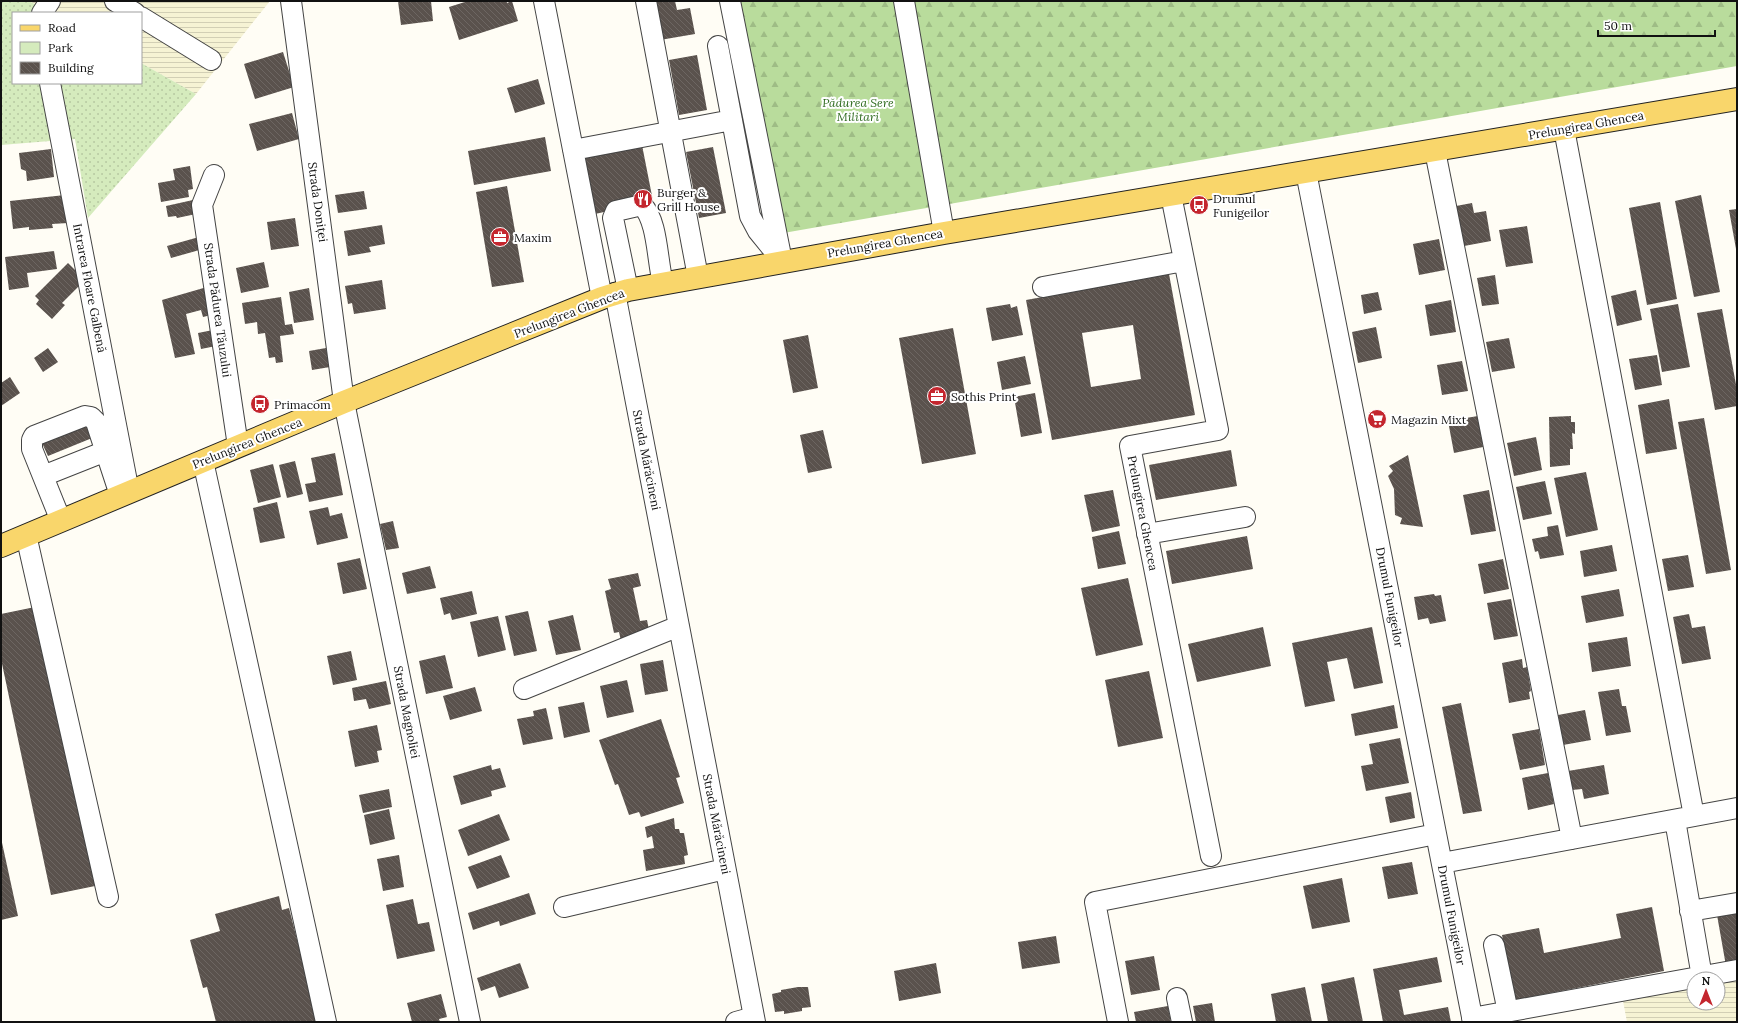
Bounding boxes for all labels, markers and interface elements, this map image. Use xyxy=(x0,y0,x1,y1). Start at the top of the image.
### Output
legend xyxy=(12,12,142,84)
scale bar xyxy=(1598,12,1715,38)
text: 50 m xyxy=(1604,18,1632,33)
text: Road xyxy=(48,20,76,35)
text: Park xyxy=(48,40,74,55)
text: Building xyxy=(48,60,94,75)
park label: Pădurea Sere Militari xyxy=(822,95,894,124)
street label: Prelungirea Ghencea xyxy=(1527,107,1645,143)
street label: Strada Doniței xyxy=(305,161,331,243)
place label: Burger & Grill House xyxy=(657,185,720,214)
restaurant icon: Burger & Grill House xyxy=(632,188,654,210)
place label: Drumul Funigeilor xyxy=(1213,191,1270,220)
bus stop icon: Drumul Funigeilor xyxy=(1188,194,1210,216)
street label: Intrarea Floare Galbenă xyxy=(70,222,110,354)
street label: Prelungirea Ghencea xyxy=(826,225,944,261)
office icon: Maxim xyxy=(489,226,511,248)
place label: Maxim xyxy=(514,230,552,245)
street label: Strada Pădurea Tăuzului xyxy=(201,242,235,378)
street label: Prelungirea Ghencea xyxy=(512,285,626,341)
office icon: Sothis Print xyxy=(926,385,948,407)
place label: Sothis Print xyxy=(951,389,1017,404)
bus stop icon: Primacom xyxy=(249,393,271,415)
place label: Primacom xyxy=(274,397,331,412)
supermarket icon: Magazin Mixt xyxy=(1366,408,1388,430)
street label: Strada Mărăcineni xyxy=(630,409,664,511)
place label: Magazin Mixt xyxy=(1391,412,1467,427)
street label: Prelungirea Ghencea xyxy=(190,414,304,472)
street label: Prelungirea Ghencea xyxy=(1124,454,1162,572)
street label: Drumul Funigeilor xyxy=(1373,546,1407,649)
street label: Strada Magnoliei xyxy=(391,664,423,760)
street label: Strada Mărăcineni xyxy=(700,773,734,875)
street label: Drumul Funigeilor xyxy=(1435,864,1469,967)
north arrow xyxy=(1686,971,1726,1011)
text: N xyxy=(1702,974,1711,988)

